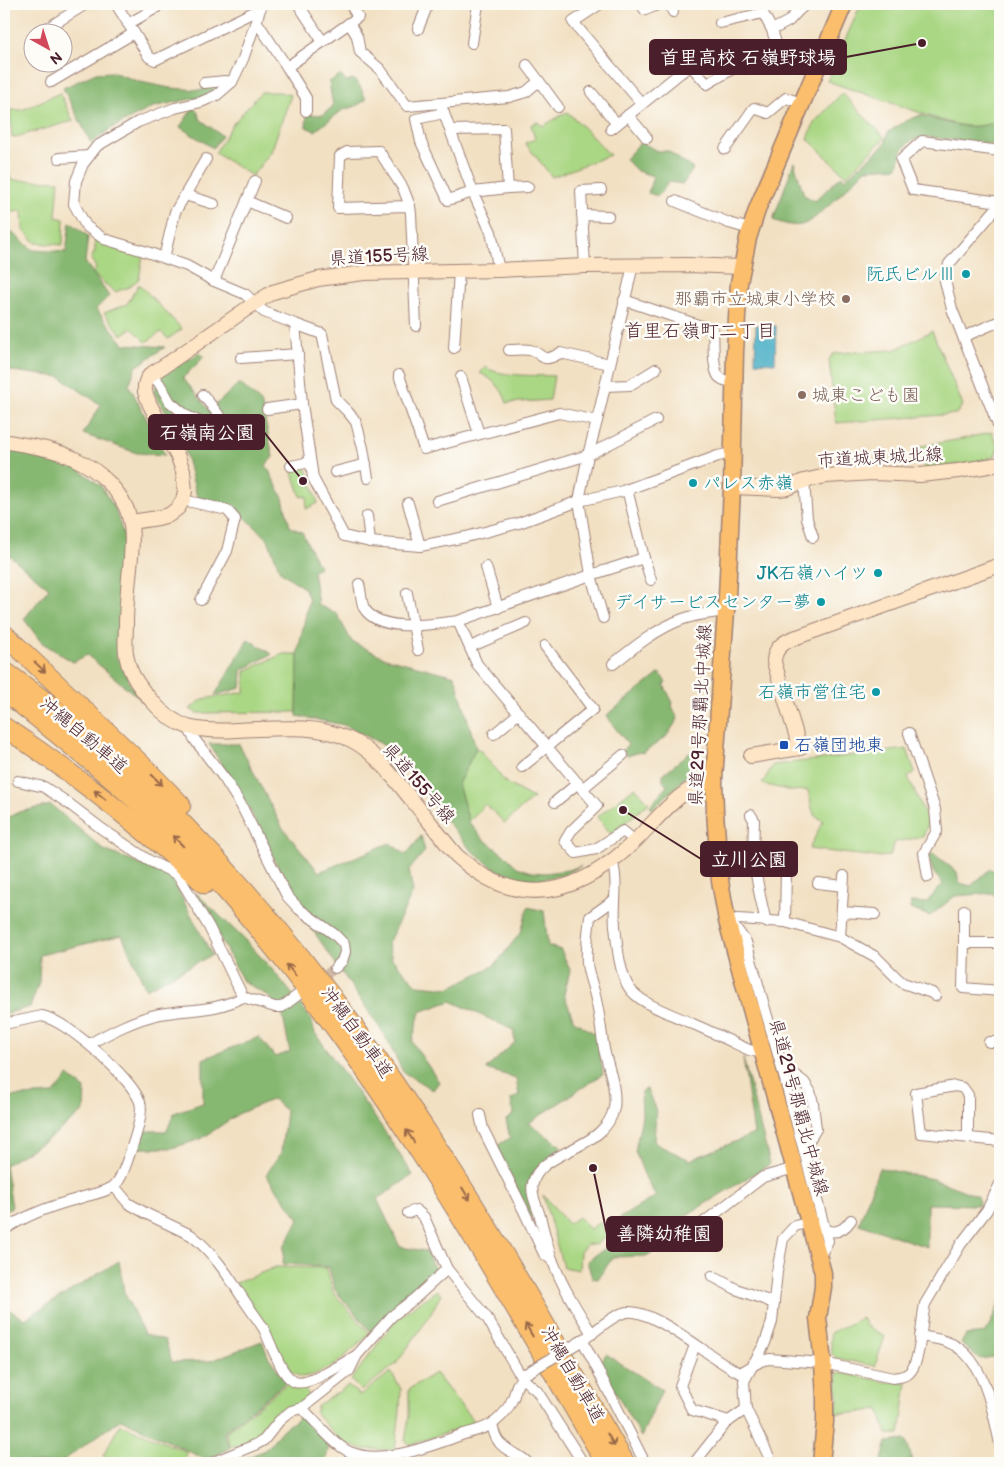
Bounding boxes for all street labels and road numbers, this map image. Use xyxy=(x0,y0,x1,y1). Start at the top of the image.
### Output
street label: 県道155号線 xyxy=(329,243,429,270)
street label: 市道城東城北線 xyxy=(817,444,943,471)
street label: 県道29号那覇北中城線 xyxy=(685,623,716,807)
street label: 沖縄自動車道 xyxy=(36,693,132,778)
street label: 県道155号線 xyxy=(378,739,459,828)
street label: 沖縄自動車道 xyxy=(316,982,397,1082)
street label: 県道29号那覇北中城線 xyxy=(765,1016,832,1198)
street label: 沖縄自動車道 xyxy=(536,1322,609,1426)

